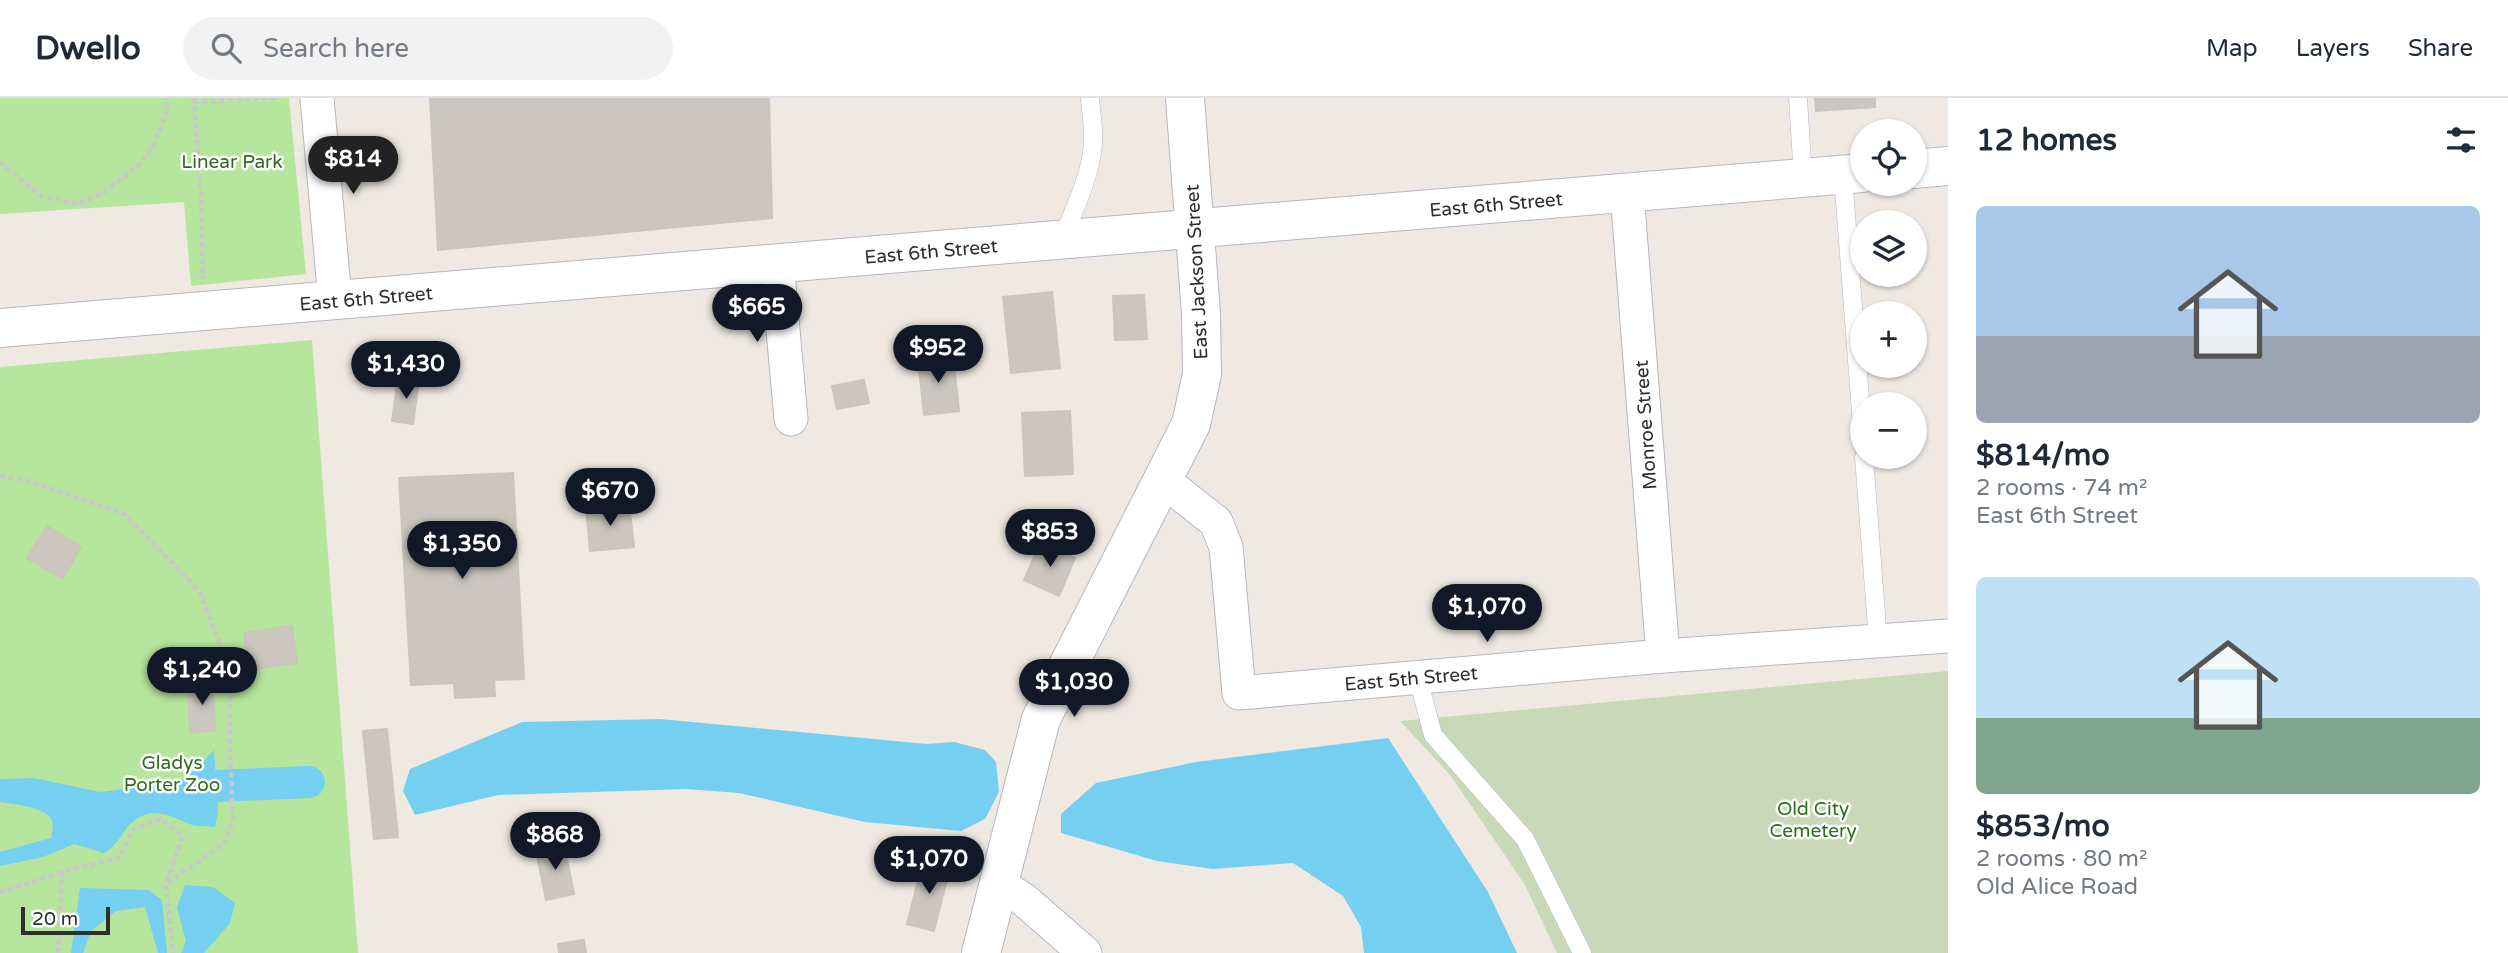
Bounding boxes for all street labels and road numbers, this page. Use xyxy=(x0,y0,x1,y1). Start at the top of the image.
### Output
street label: East Jackson Street xyxy=(1181,184,1213,360)
street label: East 6th Street xyxy=(1428,188,1564,222)
street label: East 6th Street xyxy=(863,235,999,269)
street label: East 6th Street xyxy=(298,282,434,316)
street label: Monroe Street xyxy=(1630,359,1661,490)
street label: East 5th Street xyxy=(1343,662,1479,696)

